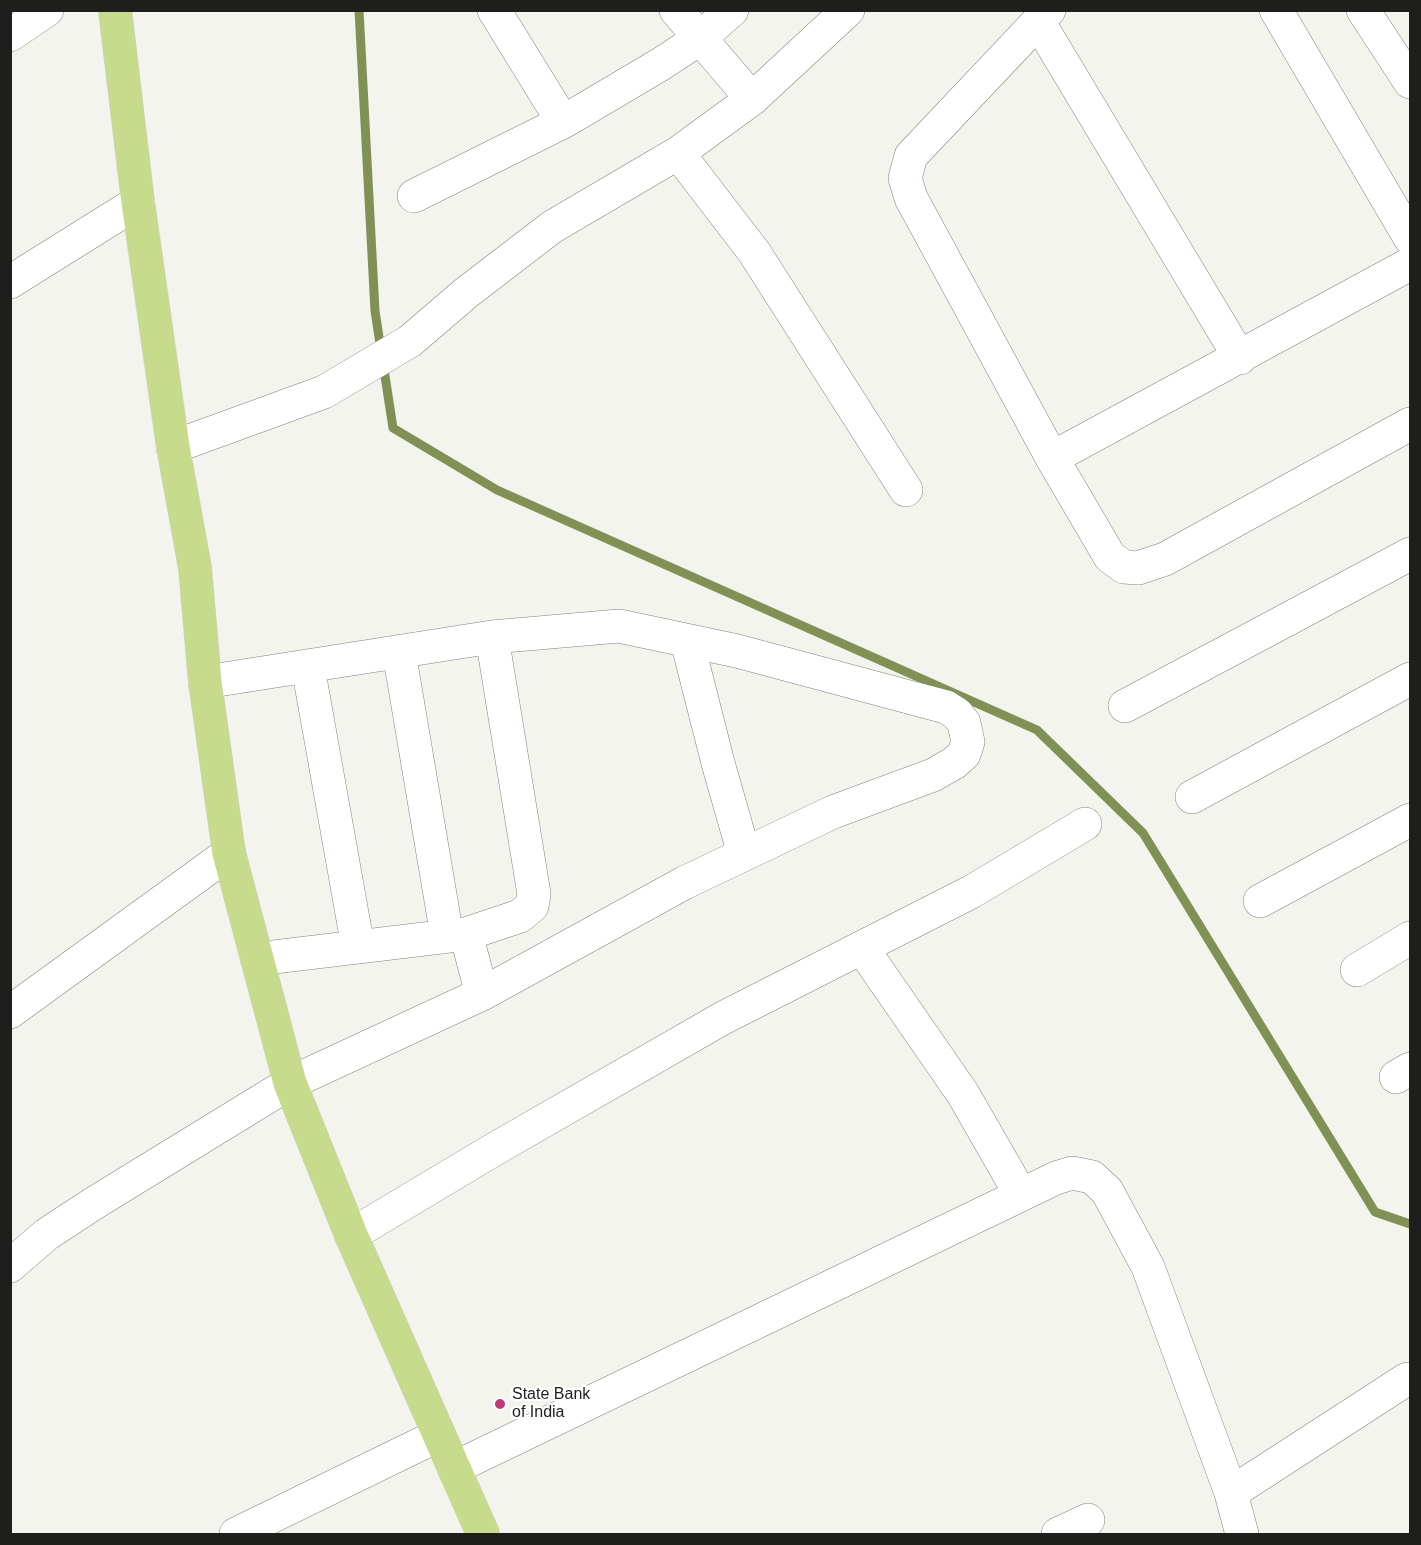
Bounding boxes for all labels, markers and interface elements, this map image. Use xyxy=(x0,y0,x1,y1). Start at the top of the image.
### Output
place label: State Bank of India xyxy=(512,1385,590,1423)
marker: State Bank of India xyxy=(493,1397,507,1411)

